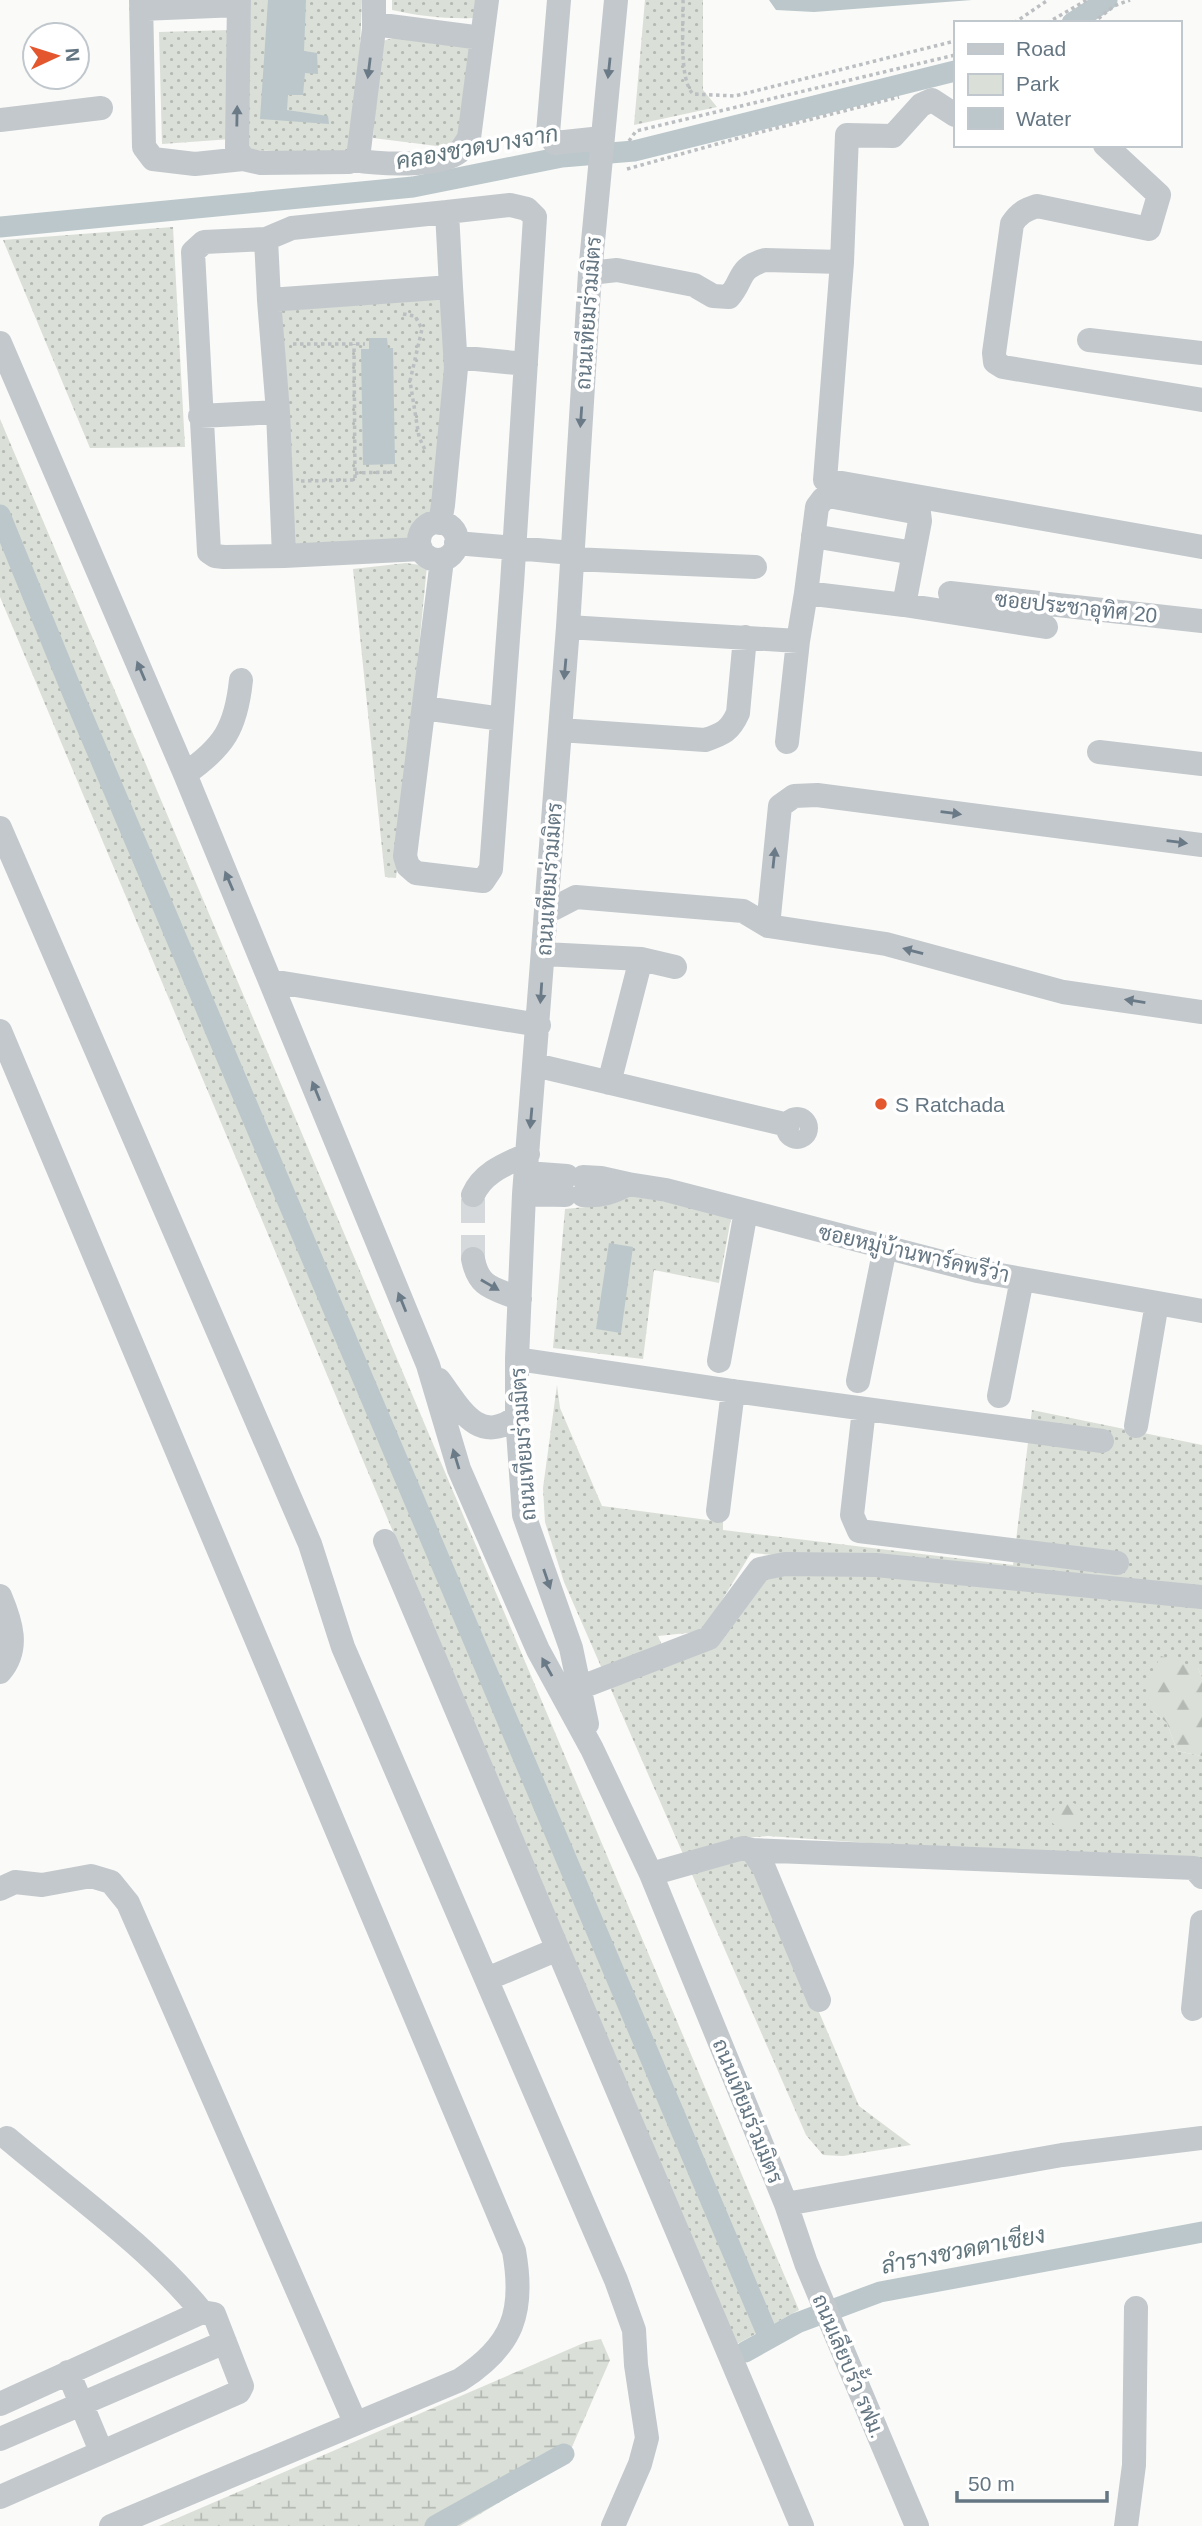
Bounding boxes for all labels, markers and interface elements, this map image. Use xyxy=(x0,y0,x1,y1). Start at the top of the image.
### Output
north arrow xyxy=(21,21,91,91)
legend xyxy=(954,21,1181,147)
text: Road xyxy=(1016,37,1066,60)
text: N xyxy=(62,47,83,62)
one-way arrow xyxy=(364,57,375,79)
one-way arrow xyxy=(603,57,614,79)
text: Park xyxy=(1016,72,1060,95)
one-way arrow xyxy=(231,105,243,127)
text: Water xyxy=(1016,107,1071,130)
water label: คลองชวดบางจาก xyxy=(394,120,560,174)
street label: ถนนเทียมร่วมมิตร xyxy=(570,235,605,391)
one-way arrow xyxy=(575,407,586,429)
street label: ซอยประชาอุทิศ 20 xyxy=(993,587,1158,630)
one-way arrow xyxy=(559,658,570,680)
one-way arrow xyxy=(135,661,147,681)
street label: ถนนเทียมร่วมมิตร xyxy=(531,801,566,957)
one-way arrow xyxy=(940,807,962,818)
one-way arrow xyxy=(1166,837,1188,848)
one-way arrow xyxy=(769,847,780,869)
one-way arrow xyxy=(224,870,235,891)
one-way arrow xyxy=(902,946,923,956)
one-way arrow xyxy=(535,983,546,1005)
one-way arrow xyxy=(1123,996,1145,1007)
one-way arrow xyxy=(310,1081,321,1102)
place label: S Ratchada xyxy=(895,1093,1005,1116)
marker: S Ratchada xyxy=(873,1096,889,1112)
one-way arrow xyxy=(525,1107,536,1129)
street label: ซอยหมู่บ้านพาร์คพรีว่า xyxy=(816,1218,1012,1290)
one-way arrow xyxy=(480,1279,499,1291)
one-way arrow xyxy=(396,1291,407,1312)
street label: ถนนเทียมร่วมมิตร xyxy=(505,1366,540,1522)
one-way arrow xyxy=(450,1448,460,1469)
one-way arrow xyxy=(542,1569,553,1590)
one-way arrow xyxy=(541,1658,553,1677)
street label: ถนนเทียมร่วมมิตร xyxy=(709,2035,788,2187)
water label: ลำรางชวดตาเชียง xyxy=(878,2219,1047,2279)
street label: ถนนเลียบรั้ว รฟม. xyxy=(808,2288,896,2441)
scale bar xyxy=(957,2460,1108,2504)
text: 50 m xyxy=(968,2472,1015,2495)

